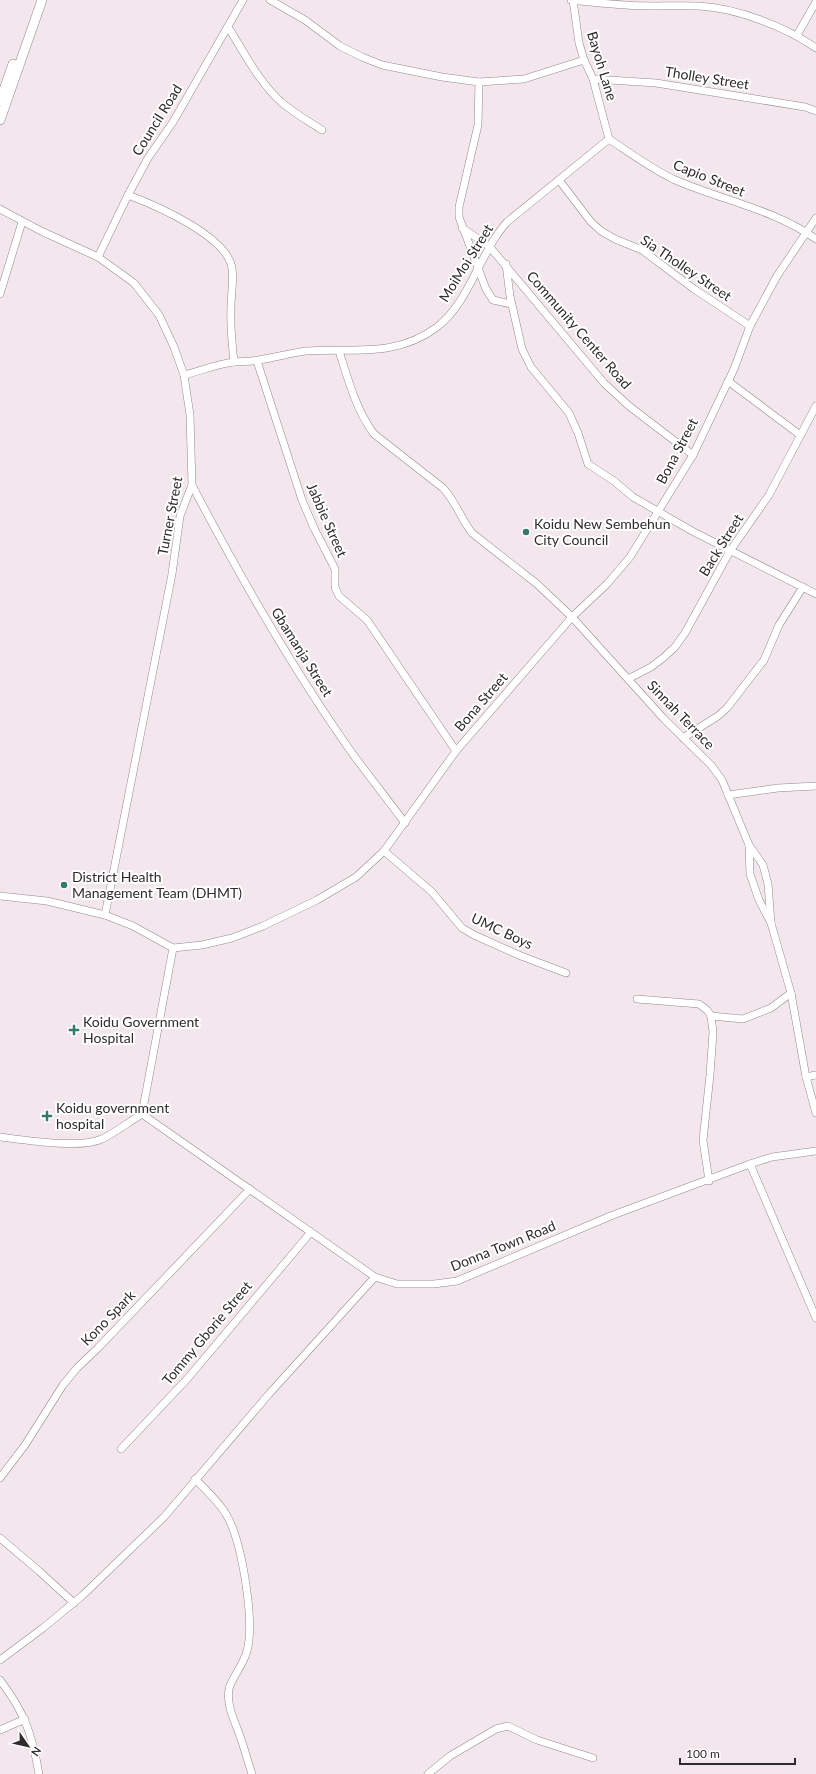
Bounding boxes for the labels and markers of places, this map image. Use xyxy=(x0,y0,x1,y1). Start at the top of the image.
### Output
place label: Koidu New Sembehun City Council xyxy=(534,515,670,548)
marker: Koidu New Sembehun City Council xyxy=(521,527,531,537)
place label: District Health Management Team (DHMT) xyxy=(72,868,242,901)
marker: District Health Management Team (DHMT) xyxy=(59,880,69,890)
place label: Koidu Government Hospital xyxy=(83,1013,199,1046)
marker: Koidu Government Hospital xyxy=(68,1024,80,1036)
place label: Koidu government hospital xyxy=(56,1099,169,1132)
marker: Koidu government hospital xyxy=(41,1110,53,1122)

